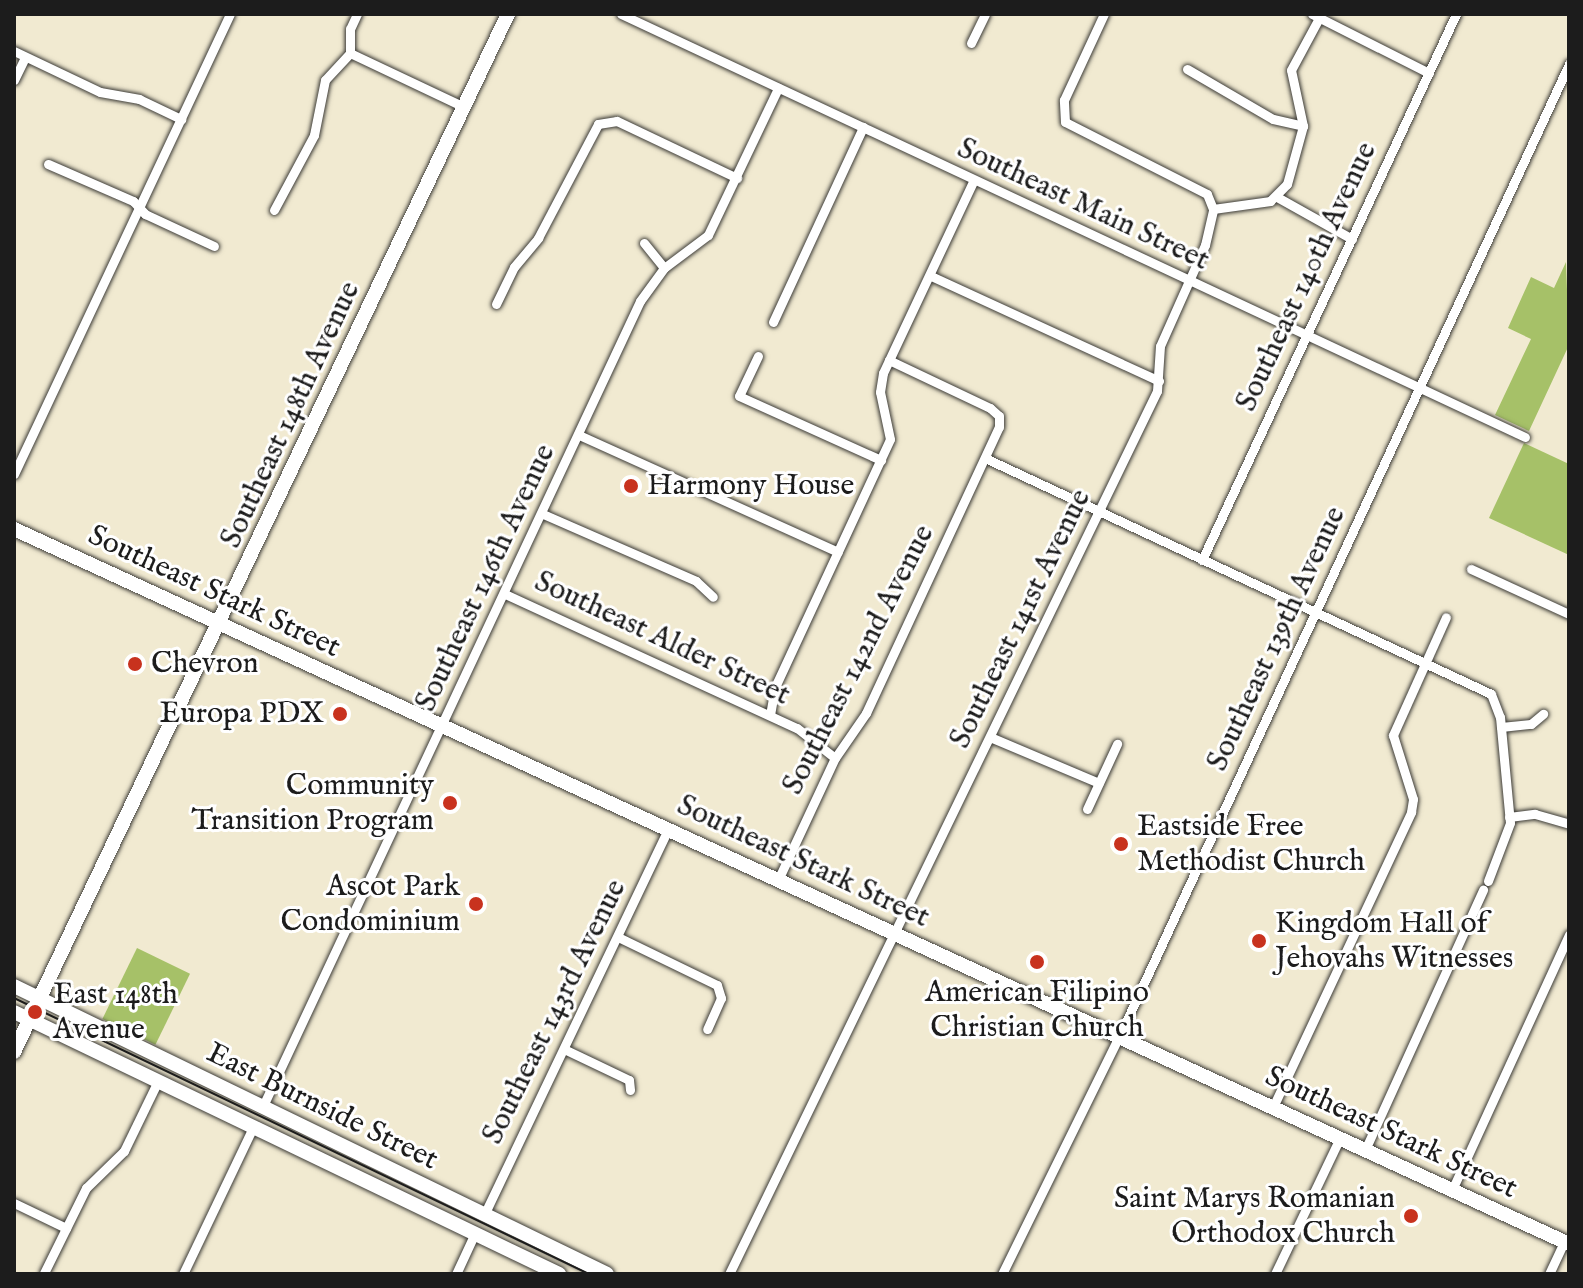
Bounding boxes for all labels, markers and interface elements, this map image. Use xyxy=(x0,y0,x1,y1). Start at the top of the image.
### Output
street label: Southeast Main Street xyxy=(951,131,1215,279)
street label: Southeast 140th Avenue xyxy=(1229,137,1385,417)
street label: Southeast 148th Avenue xyxy=(214,276,368,554)
street label: Southeast 146th Avenue xyxy=(408,439,564,717)
place label: Harmony House xyxy=(647,468,854,504)
marker: Harmony House xyxy=(622,477,640,495)
street label: Southeast 141st Avenue xyxy=(943,484,1099,754)
street label: Southeast 139th Avenue xyxy=(1200,501,1354,777)
street label: Southeast Stark Street xyxy=(82,518,346,666)
street label: Southeast 142nd Avenue xyxy=(775,519,943,801)
street label: Southeast Alder Street xyxy=(529,564,795,714)
place label: Chevron xyxy=(151,646,258,682)
marker: Chevron xyxy=(126,655,144,673)
place label: Europa PDX xyxy=(160,696,324,732)
marker: Europa PDX xyxy=(331,705,349,723)
place label: Community Transition Program xyxy=(191,768,434,838)
street label: Southeast Stark Street xyxy=(671,788,935,936)
marker: Community Transition Program xyxy=(441,794,459,812)
place label: Eastside Free Methodist Church xyxy=(1137,809,1365,880)
marker: Eastside Free Methodist Church xyxy=(1112,835,1130,853)
place label: Ascot Park Condominium xyxy=(281,869,460,940)
street label: Southeast 143rd Avenue xyxy=(475,874,635,1150)
marker: Ascot Park Condominium xyxy=(467,895,485,913)
place label: Kingdom Hall of Jehovahs Witnesses xyxy=(1275,906,1513,976)
marker: Kingdom Hall of Jehovahs Witnesses xyxy=(1250,932,1268,950)
marker: American Filipino Christian Church xyxy=(1028,953,1046,971)
place label: American Filipino Christian Church xyxy=(925,975,1149,1046)
place label: East 148th Avenue xyxy=(53,977,178,1048)
marker: East 148th Avenue xyxy=(24,1001,46,1023)
street label: East Burnside Street xyxy=(200,1035,444,1179)
street label: Southeast Stark Street xyxy=(1259,1059,1523,1207)
place label: Saint Marys Romanian Orthodox Church xyxy=(1114,1181,1395,1252)
marker: Saint Marys Romanian Orthodox Church xyxy=(1402,1207,1420,1225)

